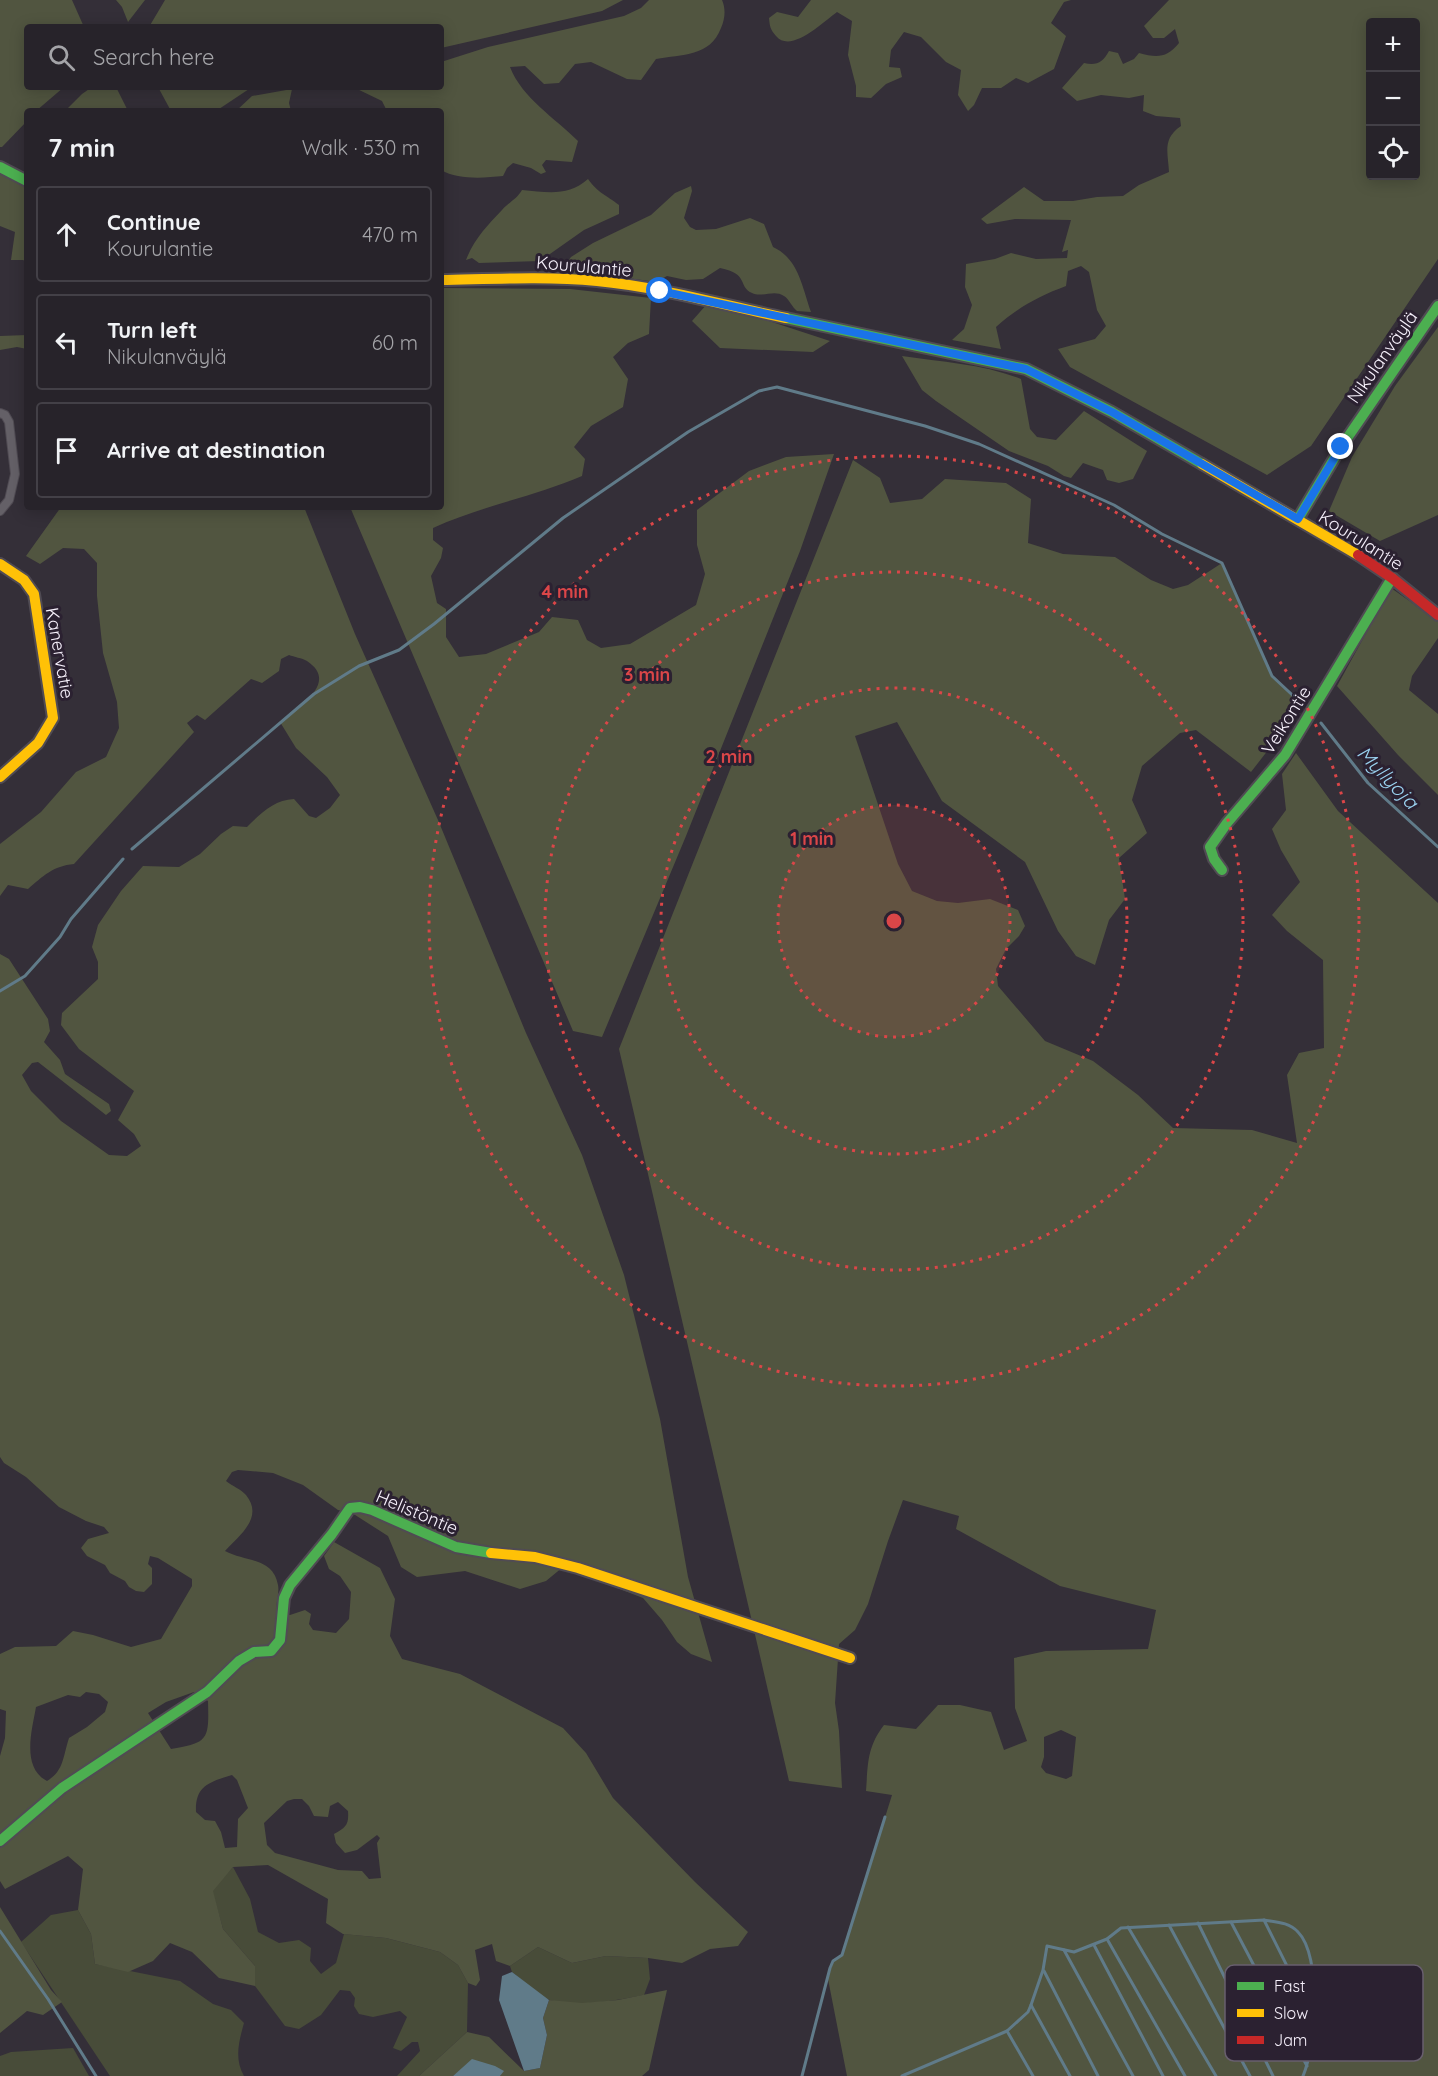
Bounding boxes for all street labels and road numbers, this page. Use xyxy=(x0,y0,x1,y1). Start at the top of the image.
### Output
street label: Kourulantie xyxy=(535,250,633,282)
street label: Nikulanväylä xyxy=(1342,306,1422,408)
street label: Kourulantie xyxy=(1314,505,1408,575)
street label: Kanervatie xyxy=(41,606,79,700)
street label: Veikontie xyxy=(1256,682,1316,758)
street label: Helistöntie xyxy=(372,1484,462,1540)

